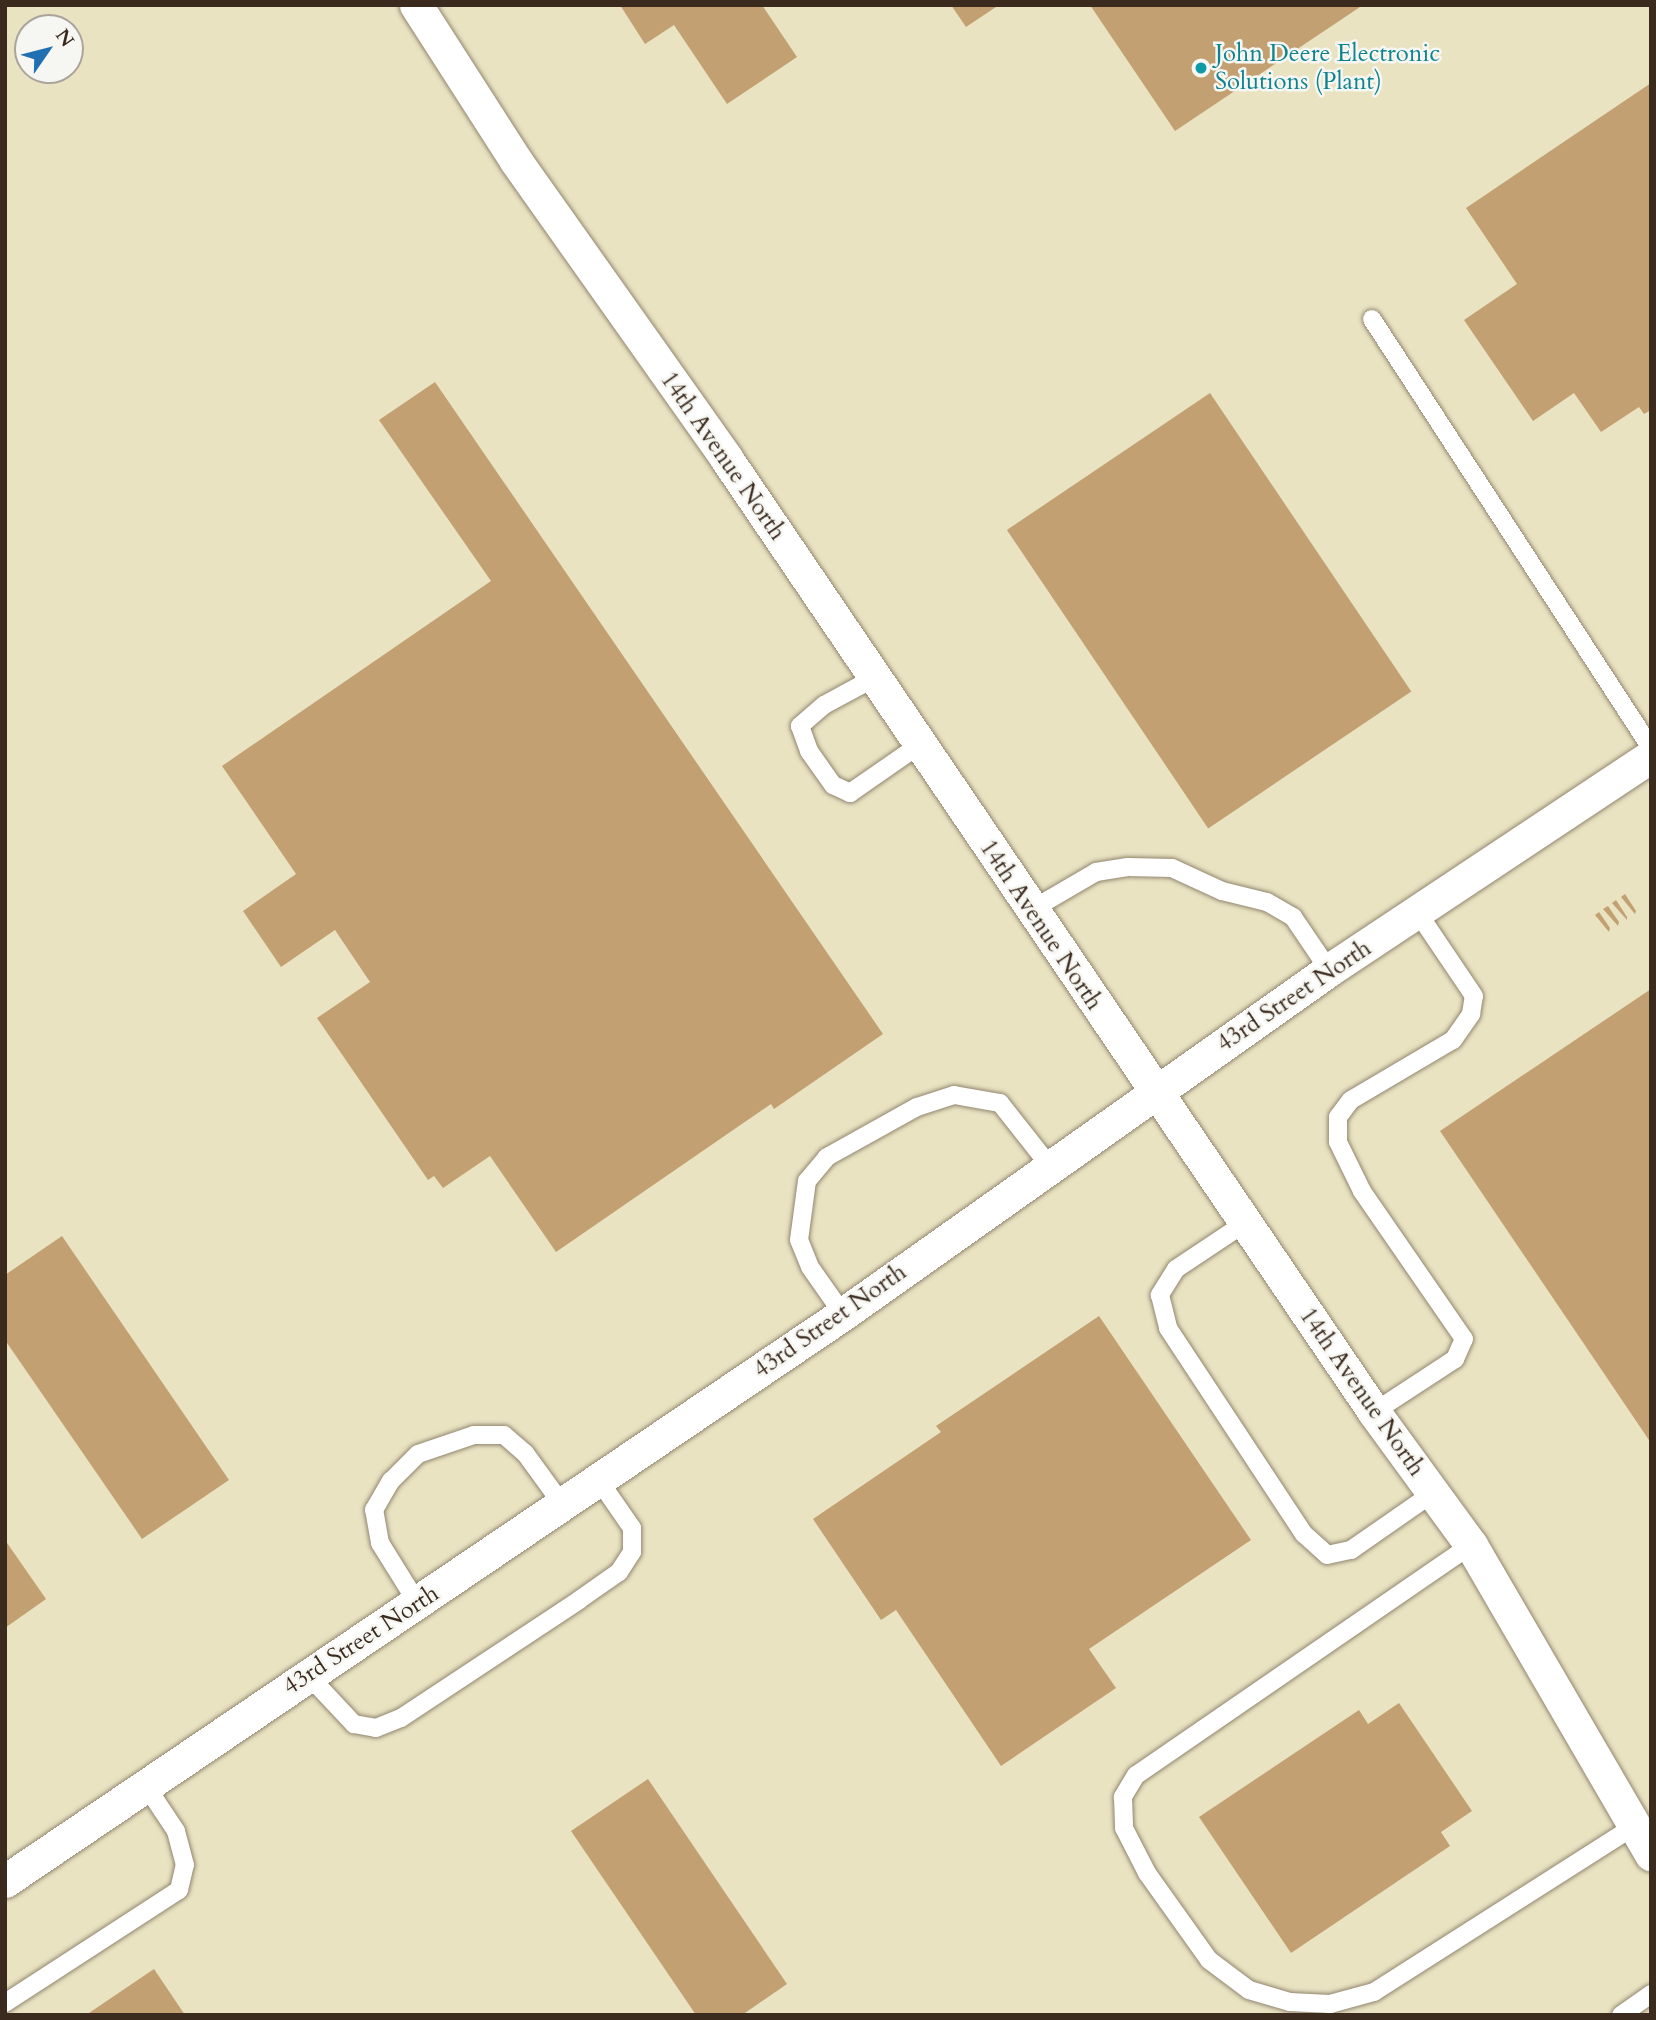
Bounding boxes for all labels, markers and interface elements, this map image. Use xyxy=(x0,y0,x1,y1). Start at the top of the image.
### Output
north arrow xyxy=(14,14,84,84)
text: N xyxy=(49,24,80,52)
place label: John Deere Electronic Solutions (Plant) xyxy=(1215,40,1440,96)
marker: John Deere Electronic Solutions (Plant) xyxy=(1193,60,1209,76)
street label: 14th Avenue North xyxy=(654,366,792,546)
street label: 14th Avenue North xyxy=(973,834,1109,1016)
street label: 43rd Street North xyxy=(1211,934,1377,1058)
street label: 43rd Street North xyxy=(748,1258,912,1384)
street label: 14th Avenue North xyxy=(1293,1302,1431,1482)
street label: 43rd Street North xyxy=(278,1579,444,1701)

